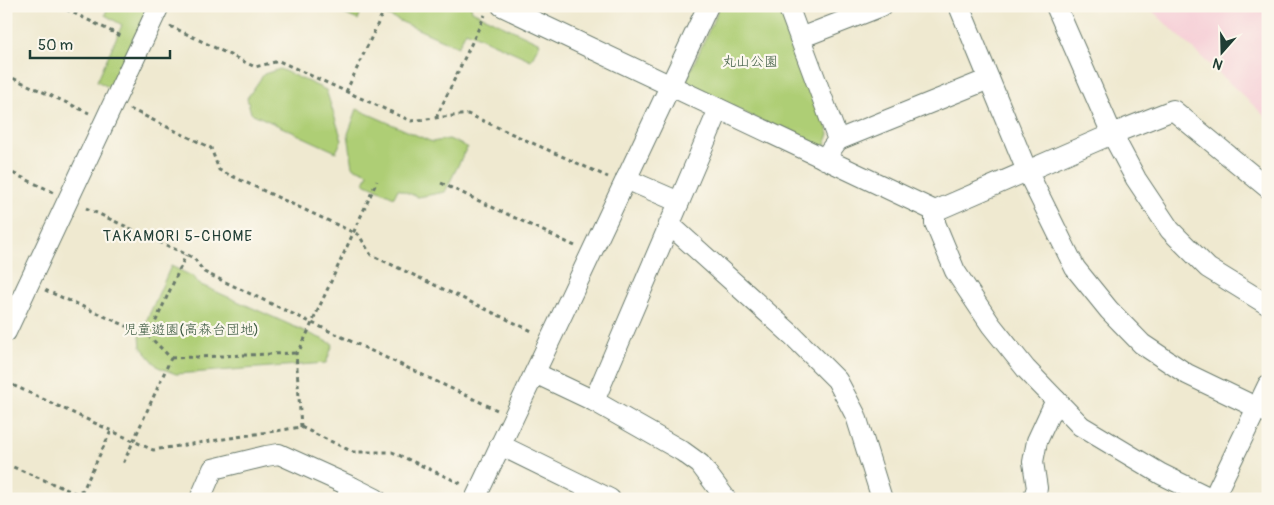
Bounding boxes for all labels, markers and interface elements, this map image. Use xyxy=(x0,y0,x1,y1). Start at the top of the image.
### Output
scale bar xyxy=(30,28,170,60)
north arrow xyxy=(1196,28,1246,78)
text: 50 m xyxy=(38,36,73,55)
park label: 丸山公園 xyxy=(722,53,778,70)
text: N xyxy=(1210,54,1225,73)
district label: TAKAMORI 5-CHOME xyxy=(103,227,253,246)
park label: 児童遊園(高森台団地) xyxy=(123,321,259,338)

